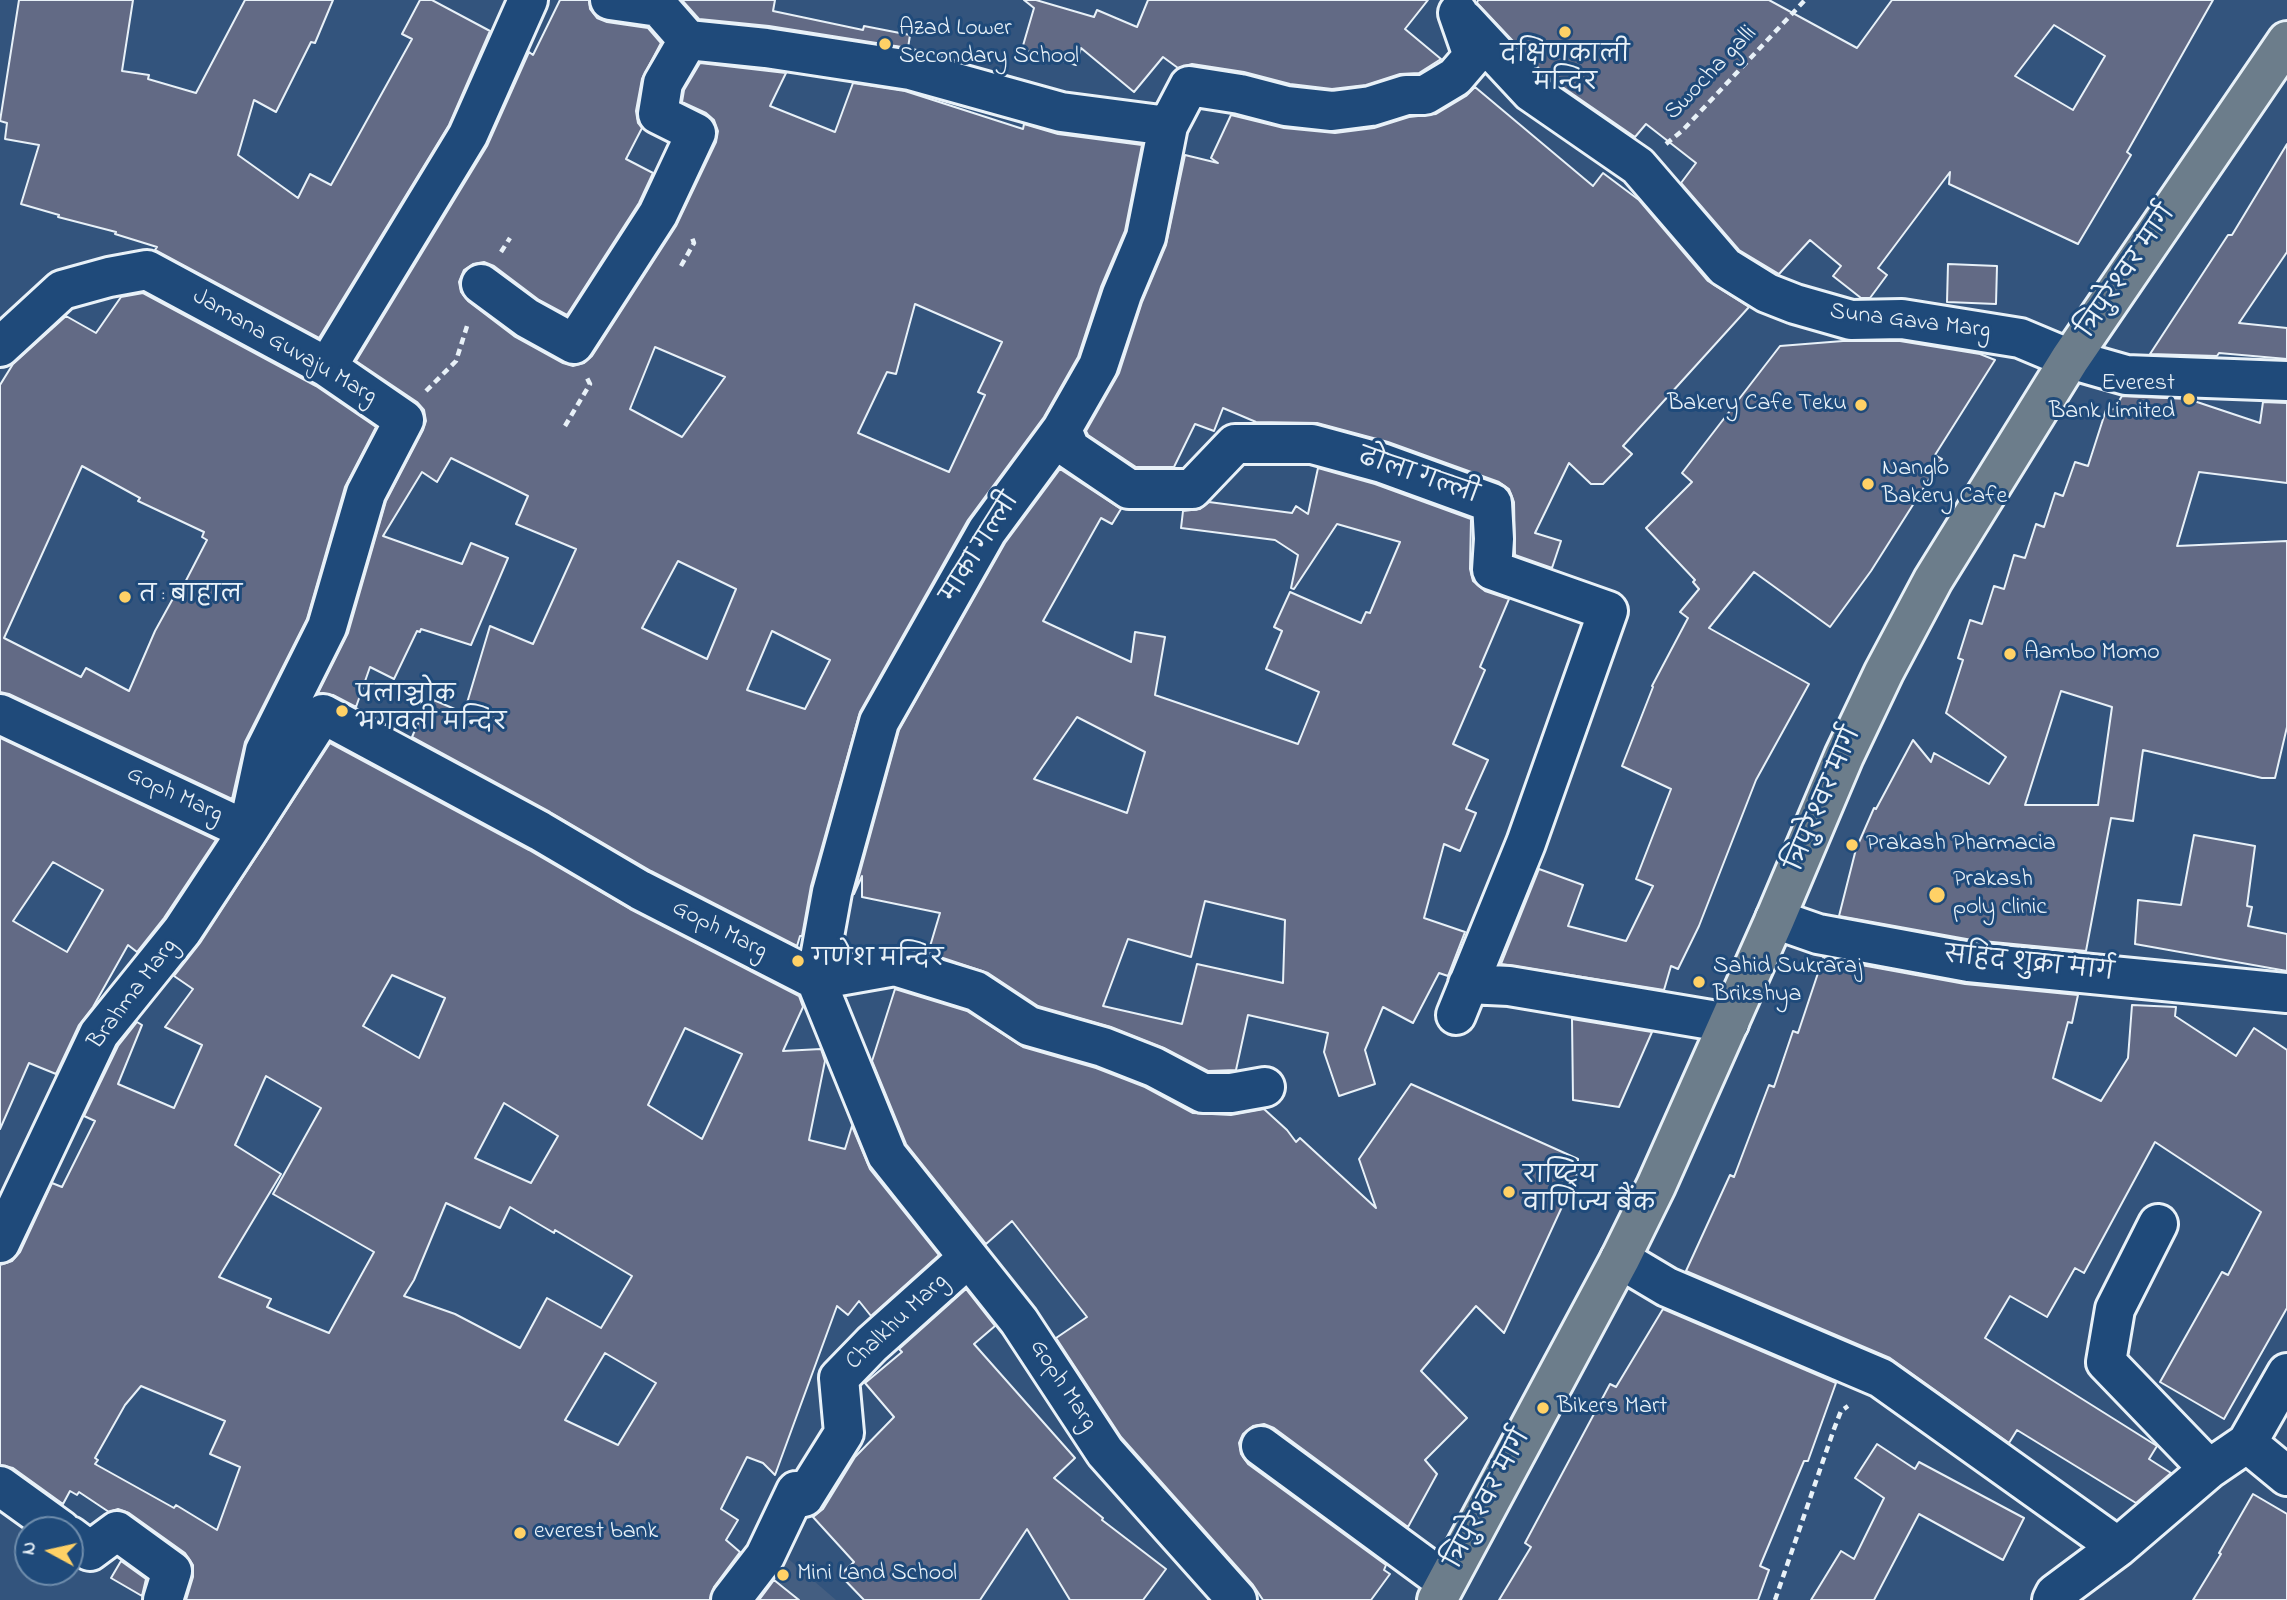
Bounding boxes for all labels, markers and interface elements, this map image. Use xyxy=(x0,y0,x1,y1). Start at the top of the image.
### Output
place label: Azad Lower Secondary School xyxy=(899,16,1079,72)
street label: Swocha galli xyxy=(1660,21,1764,127)
marker: दक्षिणकाली मन्दिर xyxy=(1557,24,1573,40)
marker: Azad Lower Secondary School xyxy=(877,36,893,52)
place label: दक्षिणकाली मन्दिर xyxy=(1501,43,1629,99)
street label: त्रिपुरेश्वर मार्ग xyxy=(2074,202,2184,344)
street label: Jamana Guvaju Marg xyxy=(187,283,381,413)
street label: Suna Gava Marg xyxy=(1828,299,1992,347)
place label: Everest Bank Limited xyxy=(2049,371,2175,427)
place label: Bakery Cafe Teku xyxy=(1667,391,1847,419)
marker: Everest Bank Limited xyxy=(2181,391,2197,407)
marker: Bakery Cafe Teku xyxy=(1853,397,1869,413)
street label: ढोला गल्ली xyxy=(1354,444,1482,512)
place label: Nanglo Bakery Cafe xyxy=(1882,456,2007,512)
marker: Nanglo Bakery Cafe xyxy=(1860,476,1876,492)
street label: माका गल्ली xyxy=(937,489,1027,609)
place label: त : बाहाल xyxy=(139,583,242,611)
marker: त : बाहाल xyxy=(117,589,133,605)
place label: Aambo Momo xyxy=(2024,640,2160,668)
marker: Aambo Momo xyxy=(2002,646,2018,662)
place label: पलाञ्चोक भगवती मन्दिर xyxy=(356,683,506,739)
marker: पलाञ्चोक भगवती मन्दिर xyxy=(334,703,350,719)
street label: त्रिपुरेश्वर मार्ग xyxy=(1783,724,1869,876)
street label: Goph Marg xyxy=(121,761,227,831)
place label: Prakash Pharmacia xyxy=(1866,831,2056,859)
marker: Prakash Pharmacia xyxy=(1844,837,1860,853)
place label: Prakash poly clinic xyxy=(1953,867,2047,923)
marker: Prakash poly clinic xyxy=(1927,885,1947,905)
street label: Goph Marg xyxy=(667,895,771,967)
street label: Brahma Marg xyxy=(83,934,185,1056)
street label: सहिद शुक्रा मार्ग xyxy=(1943,943,2115,989)
place label: गणेश मन्दिर xyxy=(812,947,943,975)
marker: गणेश मन्दिर xyxy=(790,953,806,969)
place label: Sahid Sukraraj Brikshya xyxy=(1713,954,1862,1010)
marker: Sahid Sukraraj Brikshya xyxy=(1691,974,1707,990)
place label: राष्ट्रिय वाणिज्य बैंक xyxy=(1523,1164,1655,1220)
marker: राष्ट्रिय वाणिज्य बैंक xyxy=(1501,1184,1517,1200)
street label: Chalkhu Marg xyxy=(841,1269,955,1377)
street label: Goph Marg xyxy=(1022,1335,1102,1437)
place label: Bikers Mart xyxy=(1557,1394,1667,1422)
marker: Bikers Mart xyxy=(1535,1400,1551,1416)
street label: त्रिपुरेश्वर मार्ग xyxy=(1441,1426,1539,1574)
north arrow xyxy=(14,1516,84,1586)
place label: everest bank xyxy=(534,1519,658,1547)
marker: everest bank xyxy=(512,1525,528,1541)
text: N xyxy=(15,1540,44,1557)
place label: Mini Land School xyxy=(797,1561,957,1589)
marker: Mini Land School xyxy=(775,1567,791,1583)

